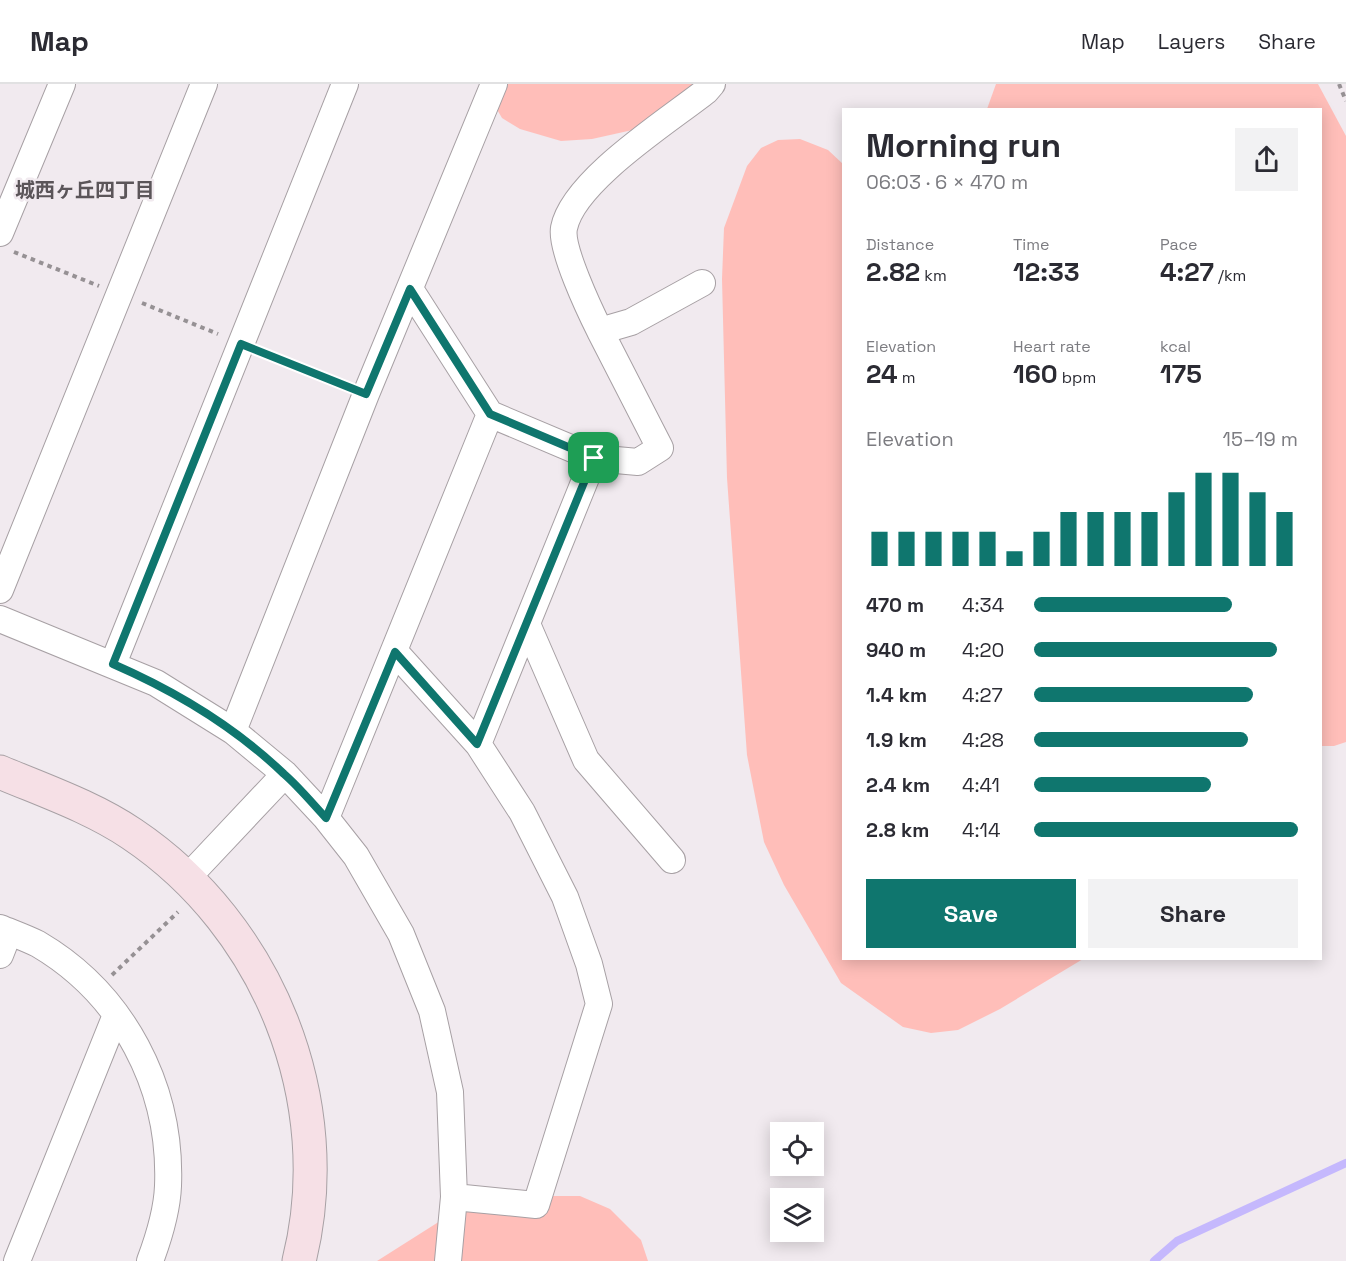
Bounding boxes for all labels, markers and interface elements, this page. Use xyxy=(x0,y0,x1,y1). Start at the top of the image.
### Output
text: Map xyxy=(30,23,89,59)
text: Map xyxy=(1081,28,1125,55)
text: Layers xyxy=(1158,28,1225,55)
text: Share xyxy=(1258,28,1316,55)
text: Morning run xyxy=(866,125,1061,167)
button: share xyxy=(1235,128,1298,191)
text: 06:03 · 6 × 470 m xyxy=(866,169,1028,195)
district label: 城西ヶ丘四丁目 xyxy=(15,177,155,203)
text: Distance xyxy=(866,234,934,255)
text: Time xyxy=(1013,234,1049,255)
text: Pace xyxy=(1160,234,1197,255)
text: 2.82 xyxy=(866,255,920,289)
text: 12:33 xyxy=(1013,255,1080,289)
text: 4:27 xyxy=(1160,255,1214,289)
text: km xyxy=(920,265,947,286)
text: /km xyxy=(1214,265,1246,286)
text: Elevation xyxy=(866,336,936,357)
text: Heart rate xyxy=(1013,336,1091,357)
text: kcal xyxy=(1160,336,1191,357)
text: 24 xyxy=(866,357,898,391)
text: 160 xyxy=(1013,357,1058,391)
text: 175 xyxy=(1160,357,1202,391)
text: m xyxy=(898,367,915,388)
text: bpm xyxy=(1058,367,1096,388)
text: Elevation xyxy=(866,426,954,452)
text: 15–19 m xyxy=(1223,426,1298,452)
pin xyxy=(568,432,619,483)
icon: arrive xyxy=(577,441,610,474)
text: 470 m xyxy=(866,592,924,618)
text: 4:34 xyxy=(962,592,1004,618)
text: 940 m xyxy=(866,637,926,663)
text: 4:20 xyxy=(962,637,1004,663)
text: 1.4 km xyxy=(866,682,927,708)
text: 4:27 xyxy=(962,682,1003,708)
text: 1.9 km xyxy=(866,727,927,753)
text: 4:28 xyxy=(962,727,1004,753)
text: 2.4 km xyxy=(866,772,930,798)
text: 4:41 xyxy=(962,772,1000,798)
text: 2.8 km xyxy=(866,817,929,843)
text: 4:14 xyxy=(962,817,1000,843)
button: Save xyxy=(866,879,1076,948)
button: Share xyxy=(1088,879,1298,948)
map controls xyxy=(770,1122,824,1242)
button: locate xyxy=(770,1122,824,1176)
button: layers xyxy=(770,1188,824,1242)

